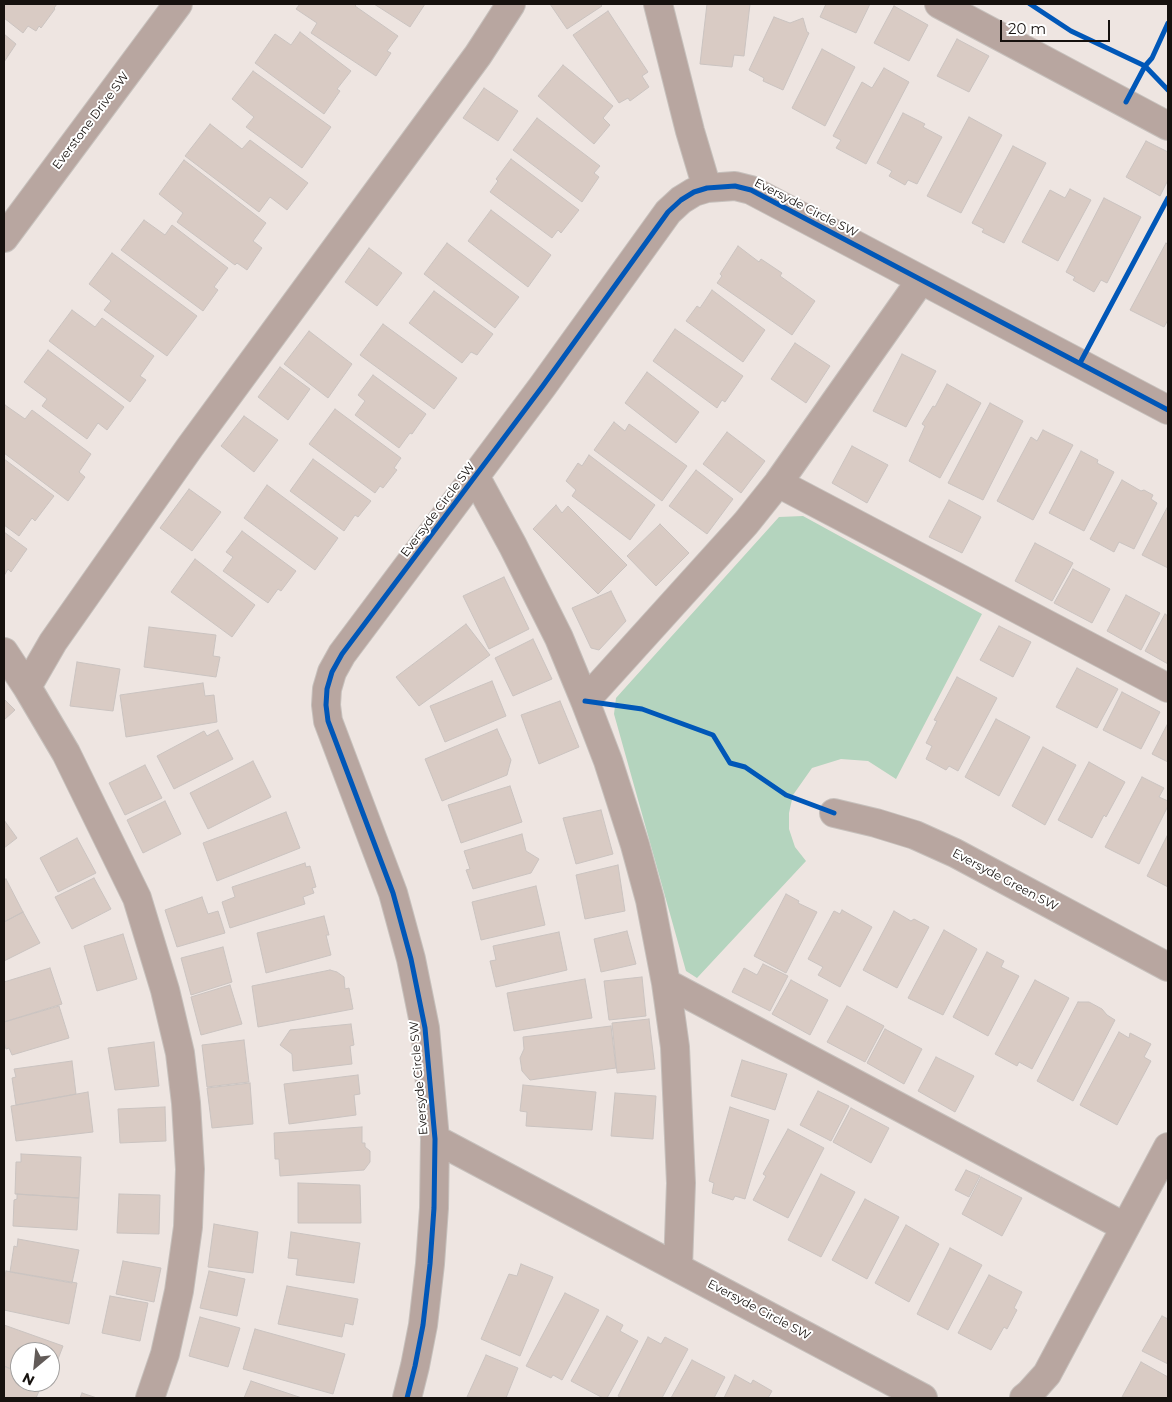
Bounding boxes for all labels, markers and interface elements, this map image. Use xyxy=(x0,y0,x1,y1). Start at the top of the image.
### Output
scale bar xyxy=(1002,10,1112,42)
text: 20 m xyxy=(1008,19,1046,38)
street label: Everstone Drive SW xyxy=(50,70,132,172)
street label: Eversyde Circle SW xyxy=(752,176,860,240)
street label: Eversyde Circle SW xyxy=(398,460,478,560)
street label: Eversyde Green SW xyxy=(950,846,1060,914)
street label: Eversyde Circle SW xyxy=(407,1020,431,1136)
street label: Eversyde Circle SW xyxy=(705,1277,813,1343)
north arrow xyxy=(10,1342,60,1392)
text: N xyxy=(19,1369,38,1390)

